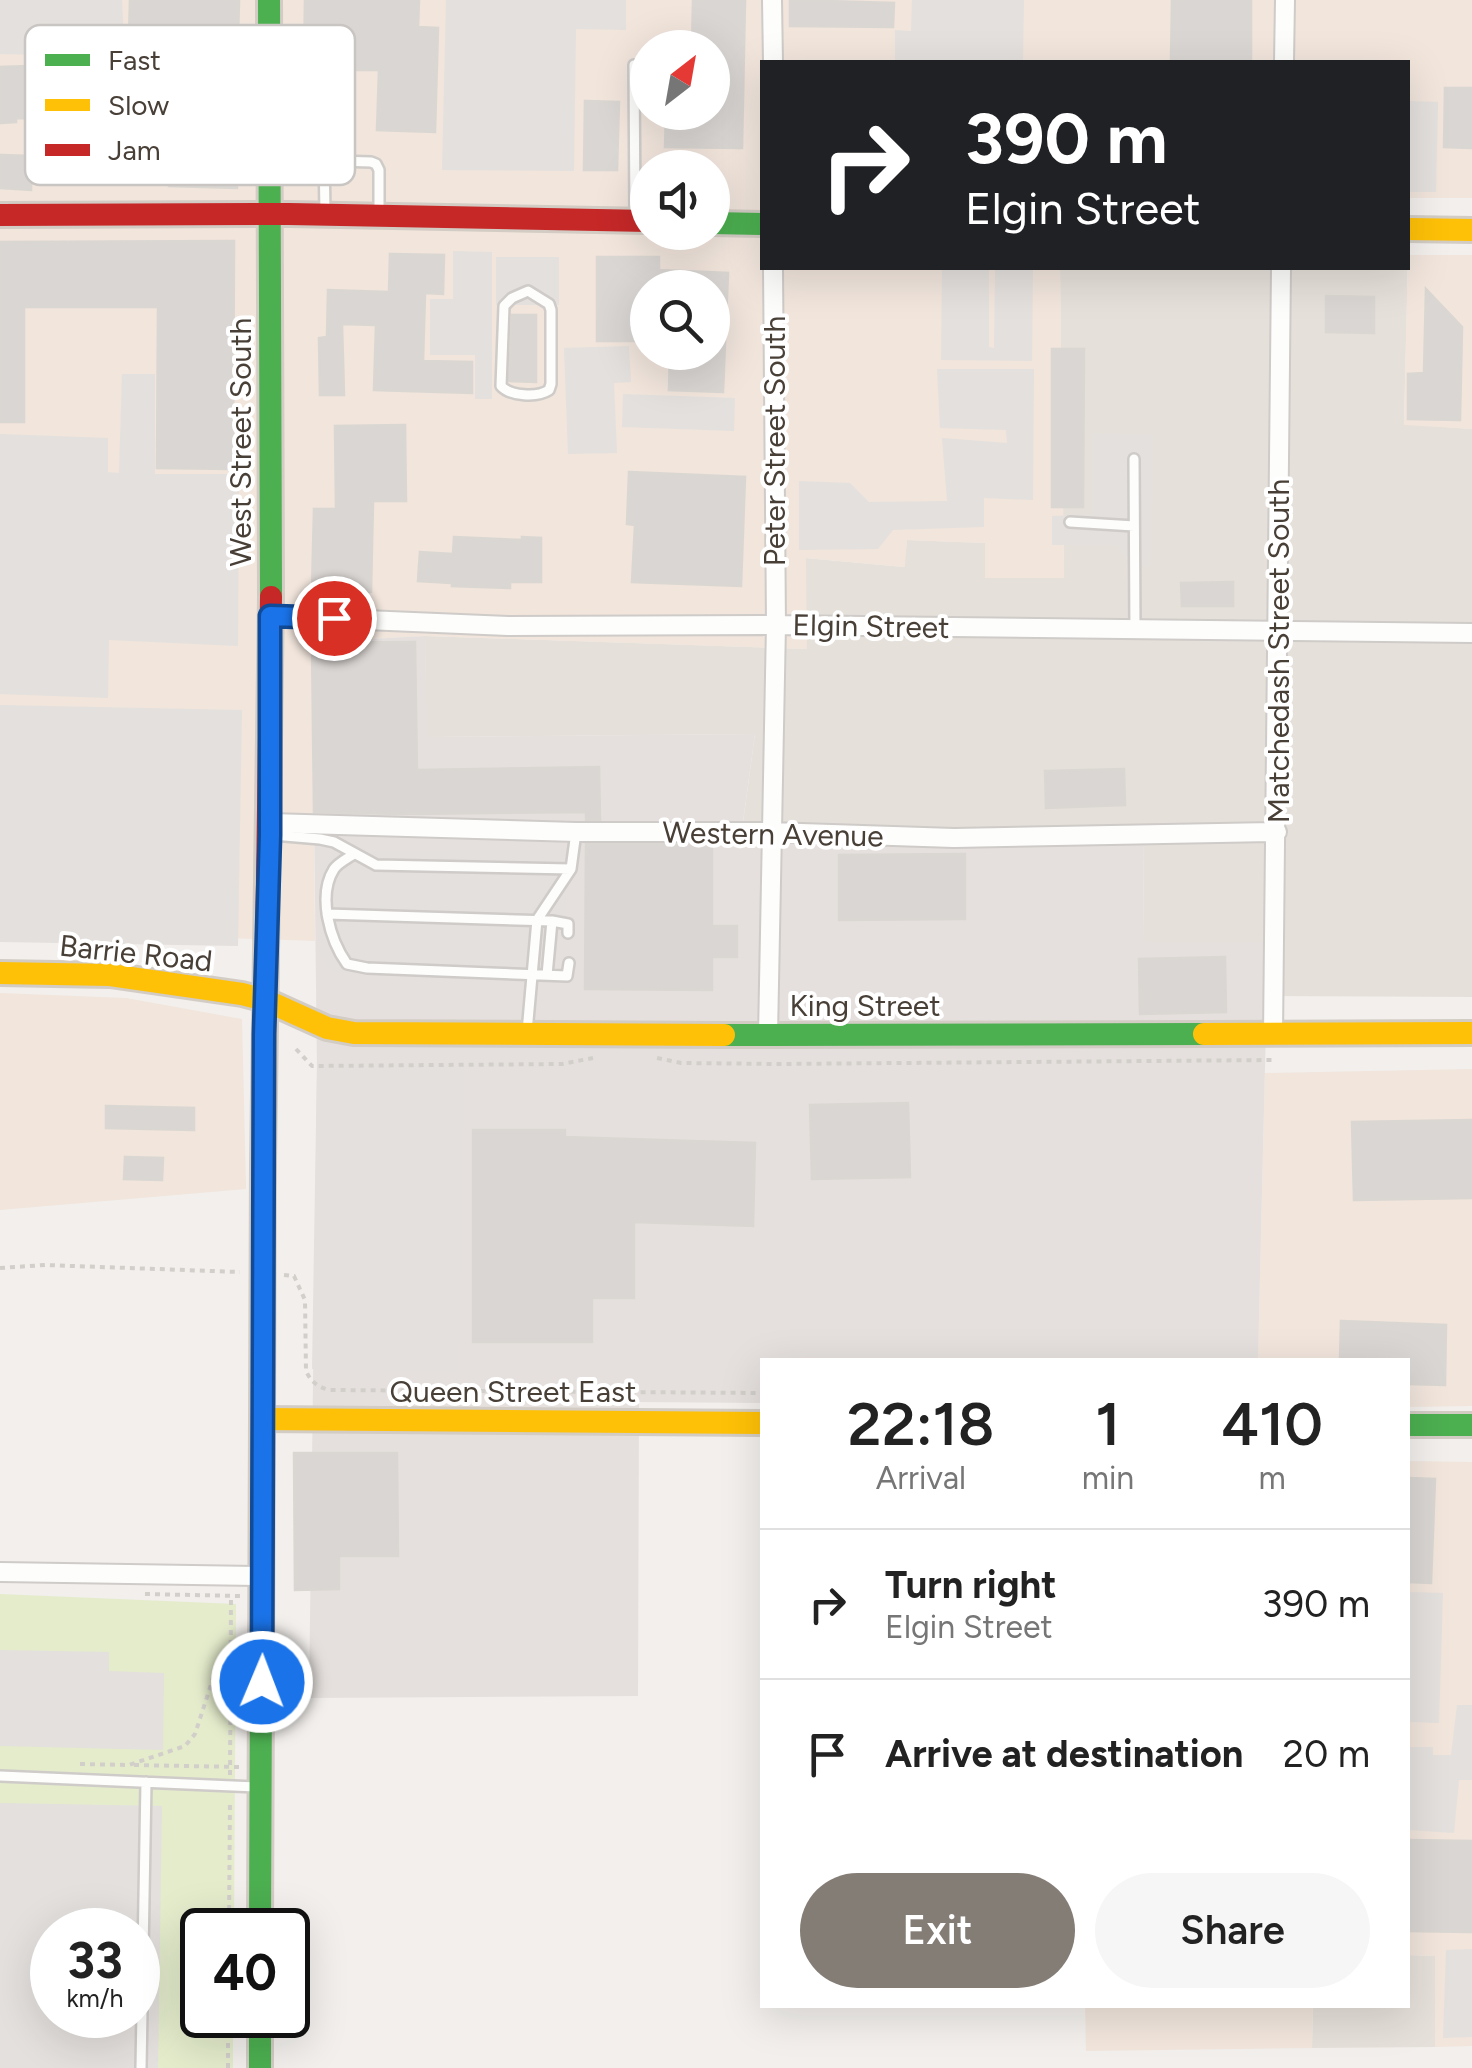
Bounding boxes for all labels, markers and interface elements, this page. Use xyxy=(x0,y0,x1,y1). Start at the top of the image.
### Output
legend xyxy=(25,25,355,185)
north arrow xyxy=(630,30,730,130)
map controls xyxy=(630,30,730,370)
text: Fast xyxy=(108,43,161,77)
text: Slow xyxy=(108,88,169,122)
text: 390 m xyxy=(965,96,1168,181)
icon: right xyxy=(800,100,930,230)
text: Jam xyxy=(108,133,161,167)
button: sound xyxy=(630,150,730,250)
text: Elgin Street xyxy=(965,181,1201,235)
button: search xyxy=(630,270,730,370)
street label: Peter Street South xyxy=(756,316,793,566)
street label: West Street South xyxy=(222,318,259,566)
street label: Matchedash Street South xyxy=(1260,479,1297,823)
pin xyxy=(292,576,377,661)
icon: arrive xyxy=(307,591,362,646)
street label: Elgin Street xyxy=(792,606,950,646)
street label: Western Avenue xyxy=(662,814,884,854)
street label: Barrie Road xyxy=(58,927,214,979)
street label: King Street xyxy=(789,987,941,1024)
street label: Queen Street East xyxy=(390,1373,636,1410)
text: 22:18 xyxy=(847,1388,995,1460)
text: 1 xyxy=(1095,1388,1120,1460)
text: 410 xyxy=(1221,1388,1323,1460)
text: Arrival xyxy=(876,1459,966,1497)
text: min xyxy=(1082,1459,1134,1497)
text: m xyxy=(1258,1459,1286,1497)
text: Turn right xyxy=(885,1562,1057,1608)
icon: right xyxy=(800,1577,855,1632)
text: 390 m xyxy=(1262,1581,1370,1627)
text: Elgin Street xyxy=(885,1608,1053,1646)
position arrow xyxy=(210,1630,314,1734)
icon: arrive xyxy=(800,1727,855,1782)
text: Arrive at destination xyxy=(885,1731,1243,1777)
text: 20 m xyxy=(1283,1731,1370,1777)
button: Exit xyxy=(800,1873,1075,1988)
button: Share xyxy=(1095,1873,1370,1988)
speed limit sign: 40 xyxy=(180,1908,310,2038)
text: 33 xyxy=(67,1930,123,1991)
text: km/h xyxy=(66,1983,124,2013)

